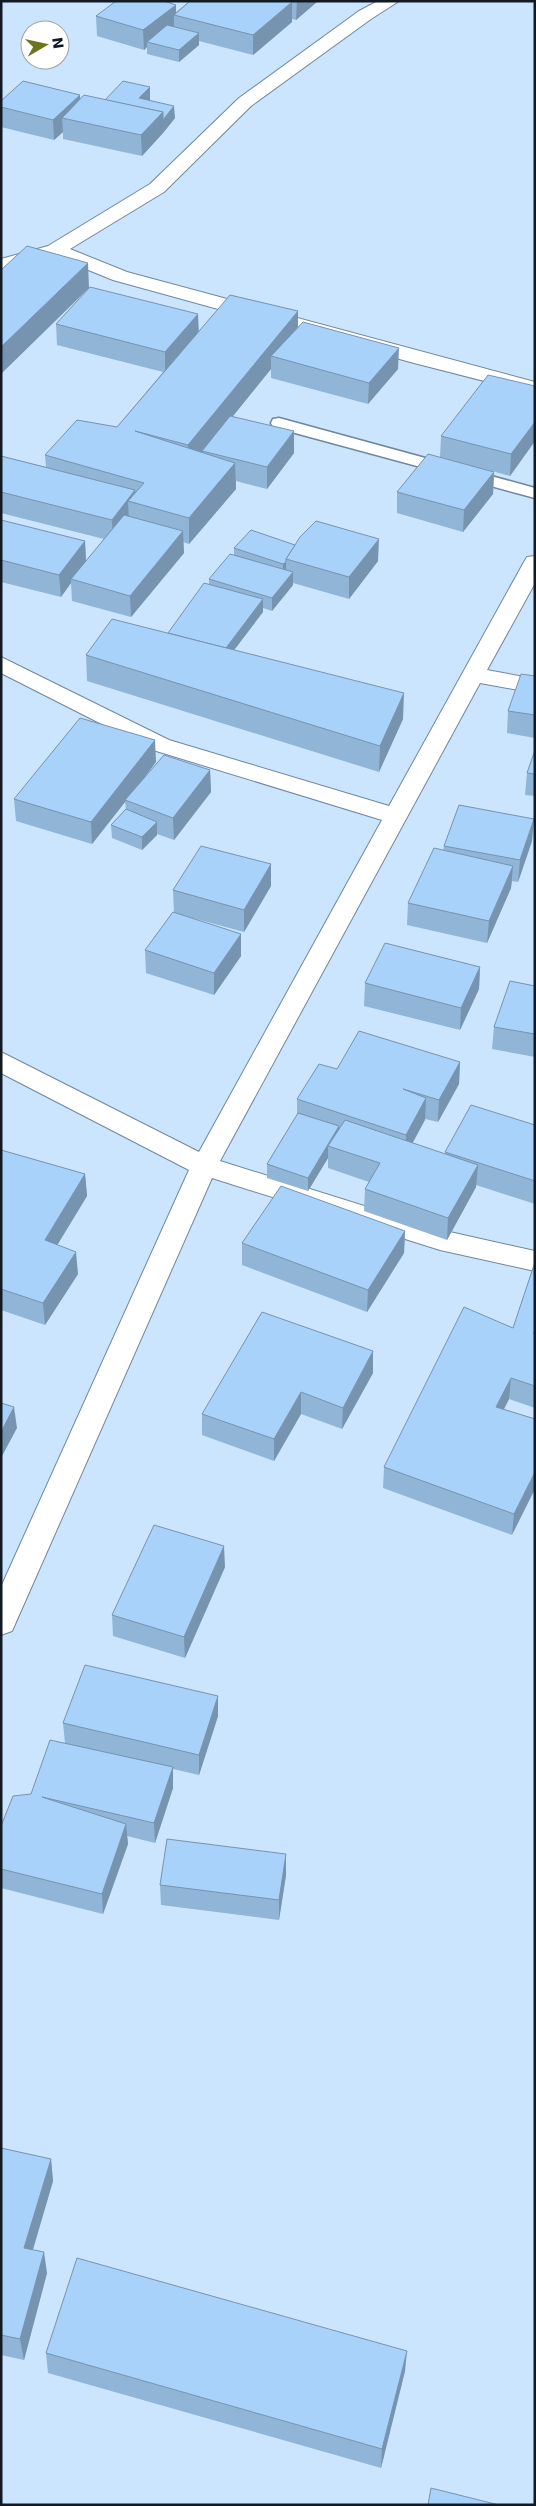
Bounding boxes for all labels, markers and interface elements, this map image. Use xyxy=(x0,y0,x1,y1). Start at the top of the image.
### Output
north arrow xyxy=(20,20,70,70)
text: N xyxy=(49,36,67,50)

